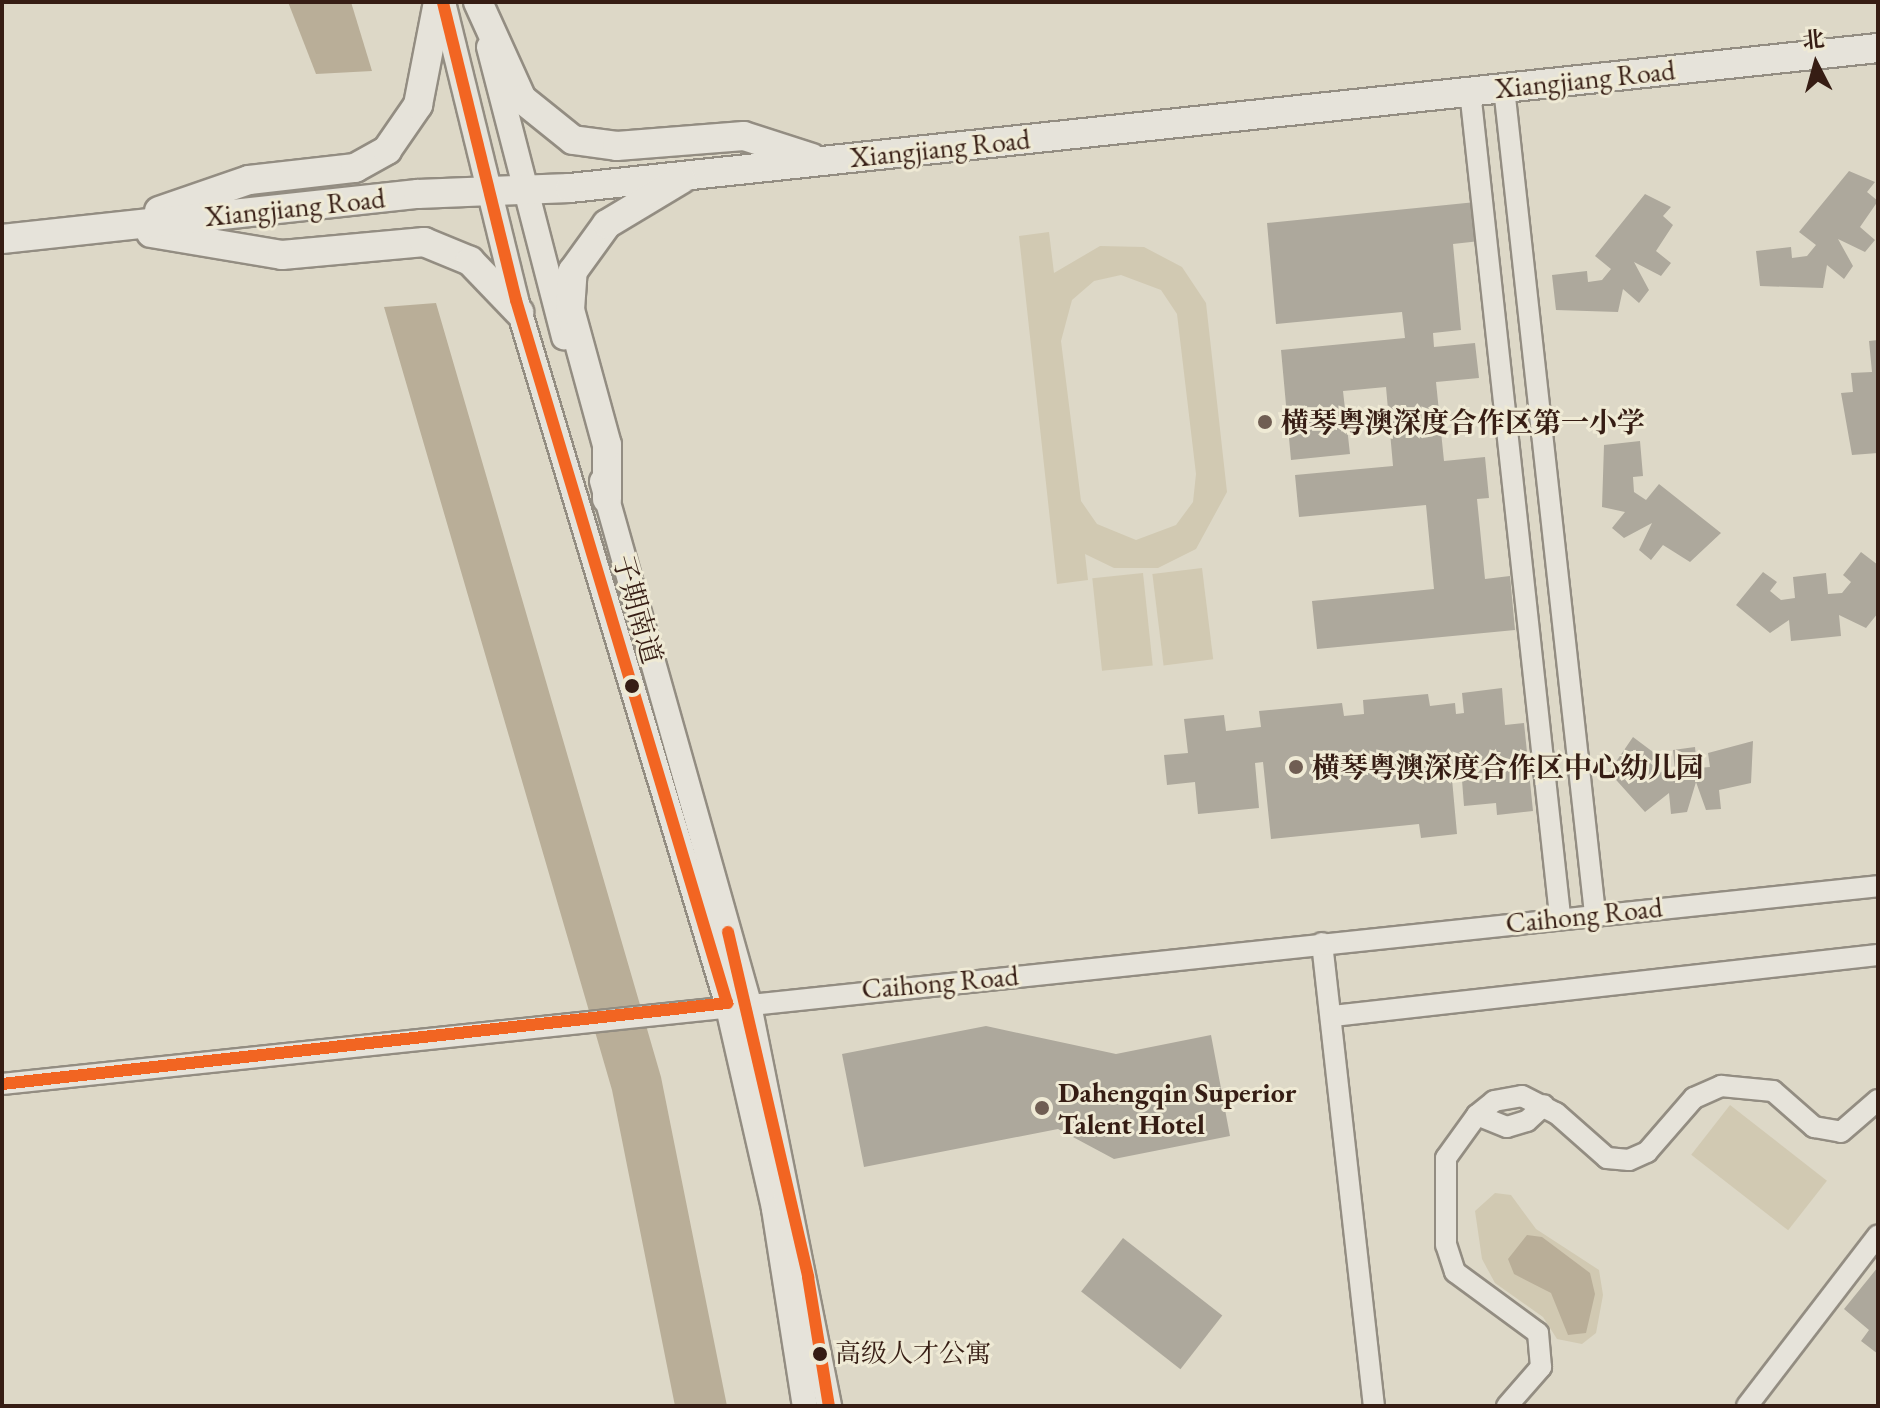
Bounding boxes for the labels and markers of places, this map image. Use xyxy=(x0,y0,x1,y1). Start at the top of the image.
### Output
place label: 横琴粤澳深度合作区第一小学 xyxy=(1281,405,1645,439)
marker: 横琴粤澳深度合作区第一小学 xyxy=(1256,413,1274,431)
unlabelled marker xyxy=(624,678,640,694)
place label: 横琴粤澳深度合作区中心幼儿园 xyxy=(1312,750,1704,784)
marker: 横琴粤澳深度合作区中心幼儿园 xyxy=(1287,758,1305,776)
place label: Dahengqin Superior Talent Hotel xyxy=(1058,1075,1296,1141)
marker: Dahengqin Superior Talent Hotel xyxy=(1033,1099,1051,1117)
place label: 高级人才公寓 xyxy=(835,1338,991,1370)
marker: 高级人才公寓 xyxy=(812,1346,828,1362)

